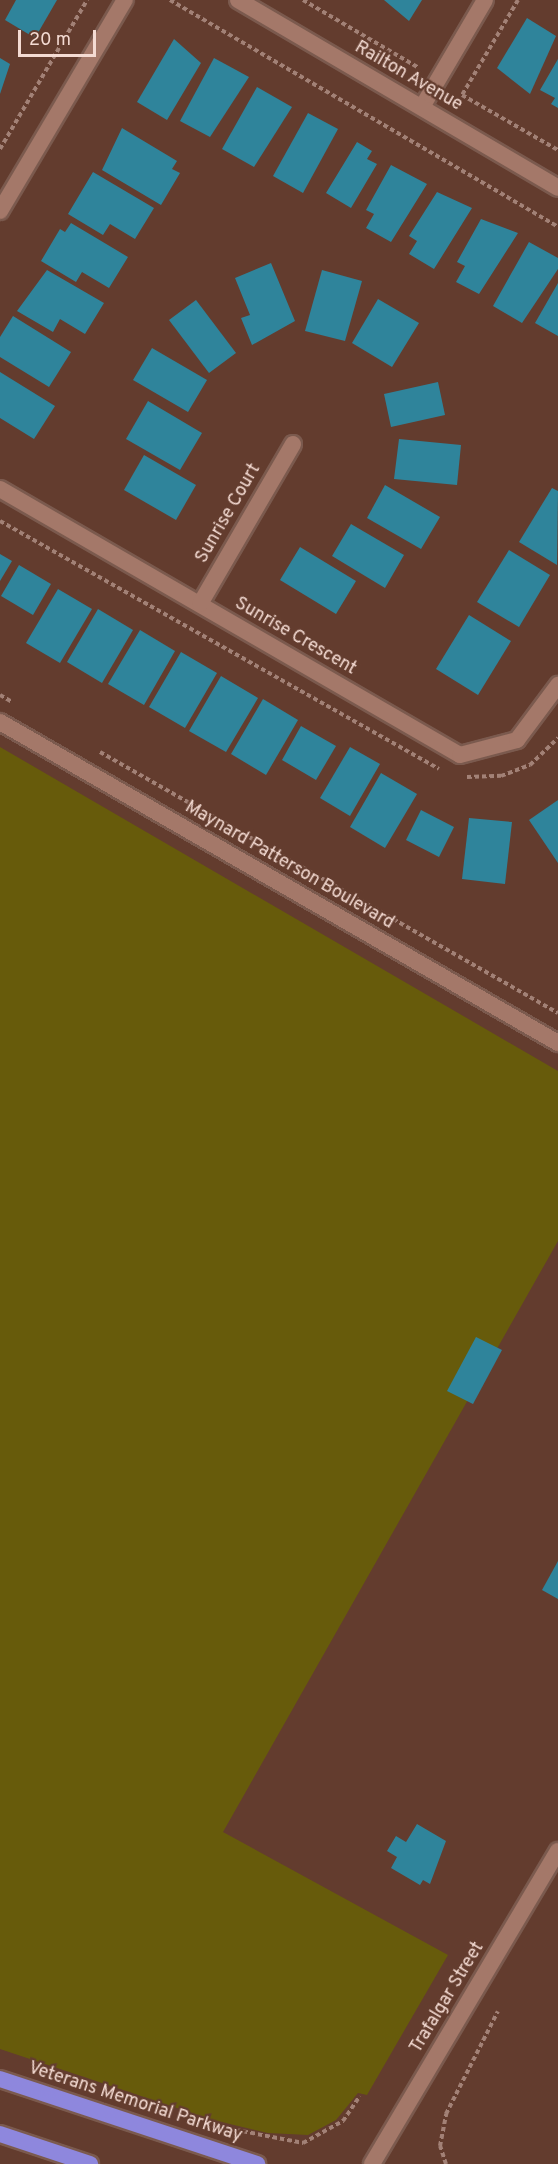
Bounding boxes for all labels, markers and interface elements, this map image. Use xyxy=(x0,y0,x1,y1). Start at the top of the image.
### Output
scale bar xyxy=(21,18,99,56)
text: 20 m xyxy=(29,29,71,52)
street label: Railton Avenue xyxy=(350,37,466,117)
street label: Sunrise Court xyxy=(192,460,266,568)
street label: Sunrise Crescent xyxy=(230,593,360,681)
street label: Maynard Patterson Boulevard xyxy=(181,797,397,935)
street label: Trafalgar Street xyxy=(406,1938,490,2058)
street label: Veterans Memorial Parkway xyxy=(25,2058,245,2148)

